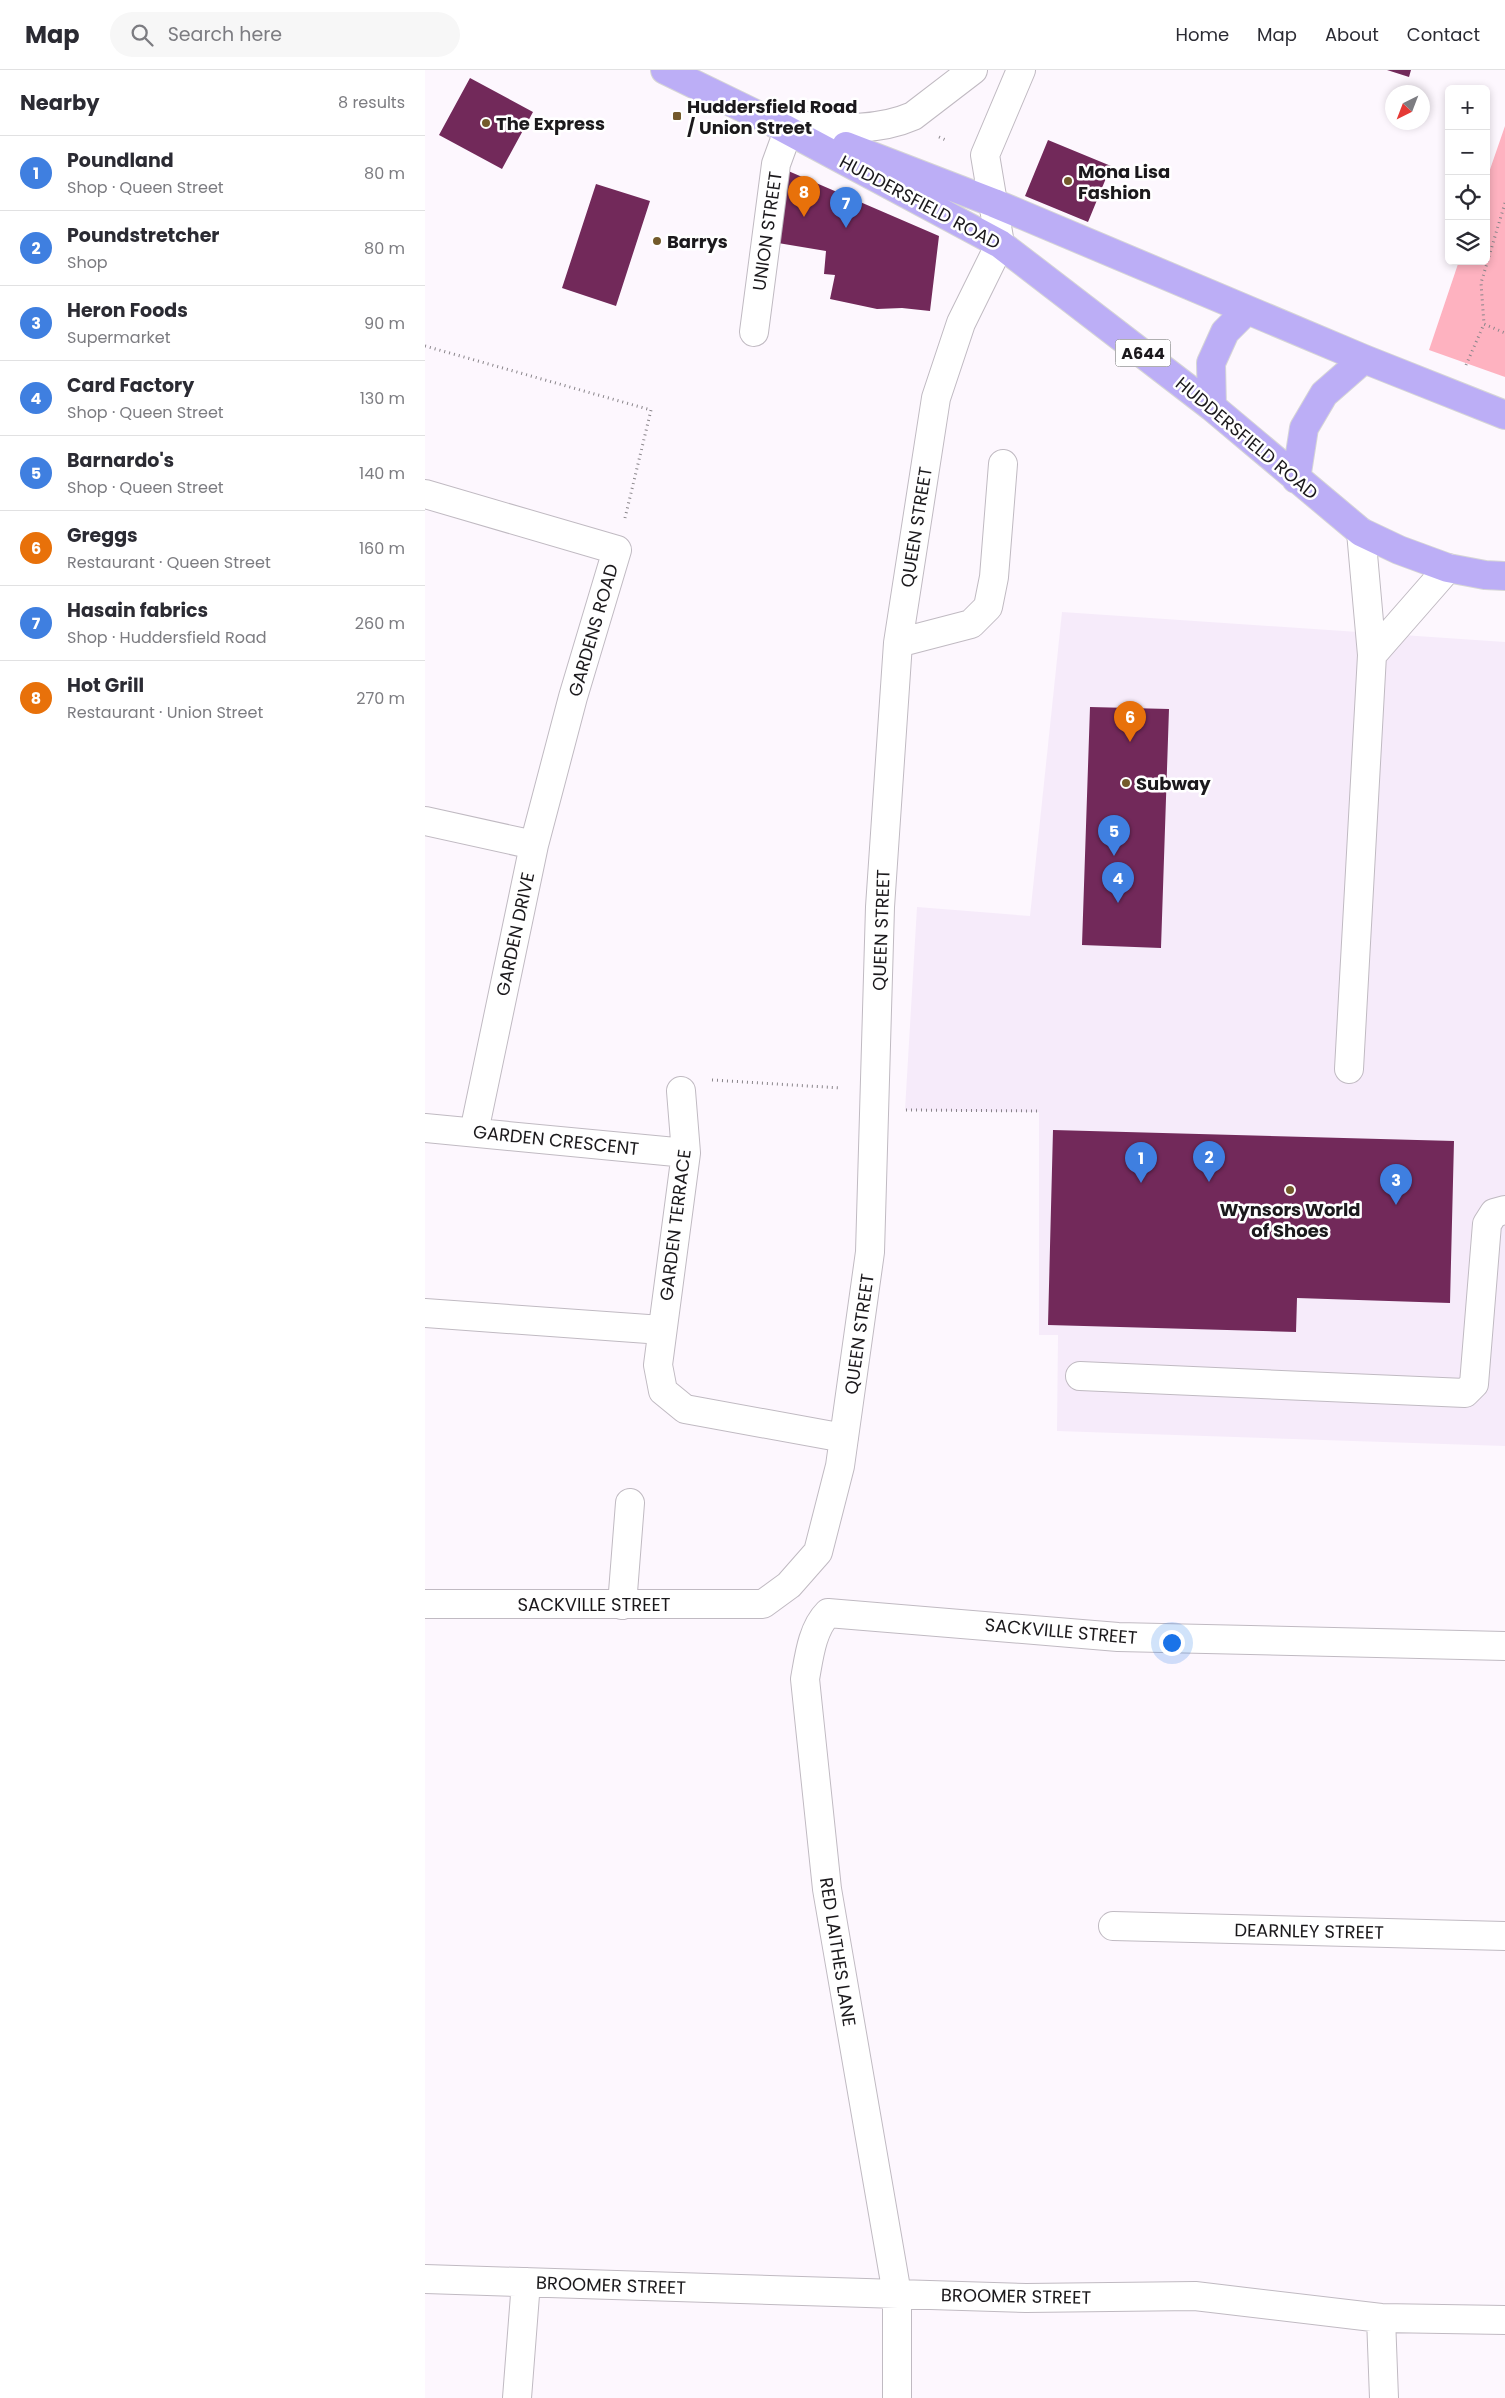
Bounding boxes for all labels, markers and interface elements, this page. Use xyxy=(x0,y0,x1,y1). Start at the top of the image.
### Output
search box xyxy=(110,12,460,57)
text: Map xyxy=(25,18,80,51)
icon: search xyxy=(128,21,156,49)
text: Search here xyxy=(168,21,282,48)
text: Home xyxy=(1175,22,1229,47)
text: Map xyxy=(1257,22,1297,47)
text: About xyxy=(1325,22,1379,47)
text: Contact xyxy=(1407,22,1480,47)
north arrow xyxy=(1385,85,1430,130)
map controls xyxy=(1445,85,1490,265)
button: + xyxy=(1445,85,1490,130)
text: Nearby xyxy=(20,88,100,117)
text: 8 results xyxy=(338,91,405,114)
place label: Huddersfield Road / Union Street xyxy=(687,94,857,140)
marker: Huddersfield Road / Union Street xyxy=(671,110,683,122)
place label: The Express xyxy=(496,111,605,136)
marker: The Express xyxy=(480,117,492,129)
button: − xyxy=(1445,130,1490,175)
text: Poundland xyxy=(67,147,174,174)
street label: HUDDERSFIELD ROAD xyxy=(835,149,1005,255)
place label: Mona Lisa Fashion xyxy=(1078,159,1170,205)
text: 1 xyxy=(33,162,39,185)
text: 80 m xyxy=(364,162,405,185)
street label: UNION STREET xyxy=(746,169,788,292)
marker: Mona Lisa Fashion xyxy=(1062,175,1074,187)
button: locate xyxy=(1445,175,1490,220)
text: Shop · Queen Street xyxy=(67,176,224,199)
pin: 8 xyxy=(788,176,820,217)
pin: 7 xyxy=(830,187,862,228)
button: layers xyxy=(1445,220,1490,265)
text: Poundstretcher xyxy=(67,222,219,249)
place label: Barrys xyxy=(667,229,728,254)
marker: Barrys xyxy=(651,235,663,247)
text: 2 xyxy=(31,237,41,260)
text: 80 m xyxy=(364,237,405,260)
text: Shop xyxy=(67,251,108,274)
text: Heron Foods xyxy=(67,297,188,324)
text: 3 xyxy=(31,312,41,335)
text: 90 m xyxy=(364,312,405,335)
text: Supermarket xyxy=(67,326,171,349)
road number: A644 xyxy=(1115,340,1171,366)
street label: HUDDERSFIELD ROAD xyxy=(1170,371,1324,505)
text: Card Factory xyxy=(67,372,194,399)
text: 4 xyxy=(31,387,41,410)
text: 130 m xyxy=(360,387,405,410)
text: Shop · Queen Street xyxy=(67,401,224,424)
text: Barnardo's xyxy=(67,447,174,474)
text: 5 xyxy=(31,462,41,485)
text: 140 m xyxy=(359,462,405,485)
street label: QUEEN STREET xyxy=(894,465,938,589)
text: Shop · Queen Street xyxy=(67,476,224,499)
text: Greggs xyxy=(67,522,138,549)
text: 6 xyxy=(31,537,41,560)
text: 160 m xyxy=(359,537,405,560)
text: Restaurant · Queen Street xyxy=(67,551,271,574)
street label: GARDENS ROAD xyxy=(562,561,624,699)
text: Hasain fabrics xyxy=(67,597,208,624)
text: 7 xyxy=(32,612,40,635)
text: 260 m xyxy=(355,612,405,635)
text: Shop · Huddersfield Road xyxy=(67,626,267,649)
text: Hot Grill xyxy=(67,672,144,699)
text: 8 xyxy=(31,687,41,710)
text: 270 m xyxy=(356,687,405,710)
text: Restaurant · Union Street xyxy=(67,701,263,724)
pin: 6 xyxy=(1114,701,1146,742)
place label: Subway xyxy=(1136,771,1211,796)
marker: Subway xyxy=(1120,777,1132,789)
pin: 5 xyxy=(1098,815,1130,856)
pin: 4 xyxy=(1102,862,1134,903)
street label: QUEEN STREET xyxy=(866,868,896,991)
street label: GARDEN DRIVE xyxy=(490,870,540,998)
street label: GARDEN CRESCENT xyxy=(472,1119,640,1161)
pin: 2 xyxy=(1193,1141,1225,1182)
pin: 1 xyxy=(1125,1142,1157,1183)
street label: GARDEN TERRACE xyxy=(653,1148,697,1302)
pin: 3 xyxy=(1380,1164,1412,1205)
marker: Wynsors World of Shoes xyxy=(1284,1184,1296,1196)
place label: Wynsors World of Shoes xyxy=(1219,1197,1361,1243)
street label: QUEEN STREET xyxy=(838,1272,880,1396)
street label: SACKVILLE STREET xyxy=(517,1592,671,1617)
street label: SACKVILLE STREET xyxy=(984,1612,1139,1650)
your location xyxy=(1159,1630,1185,1656)
street label: RED LAITHES LANE xyxy=(814,1876,862,2028)
street label: DEARNLEY STREET xyxy=(1234,1917,1384,1945)
street label: BROOMER STREET xyxy=(536,2270,687,2300)
street label: BROOMER STREET xyxy=(941,2282,1092,2310)

